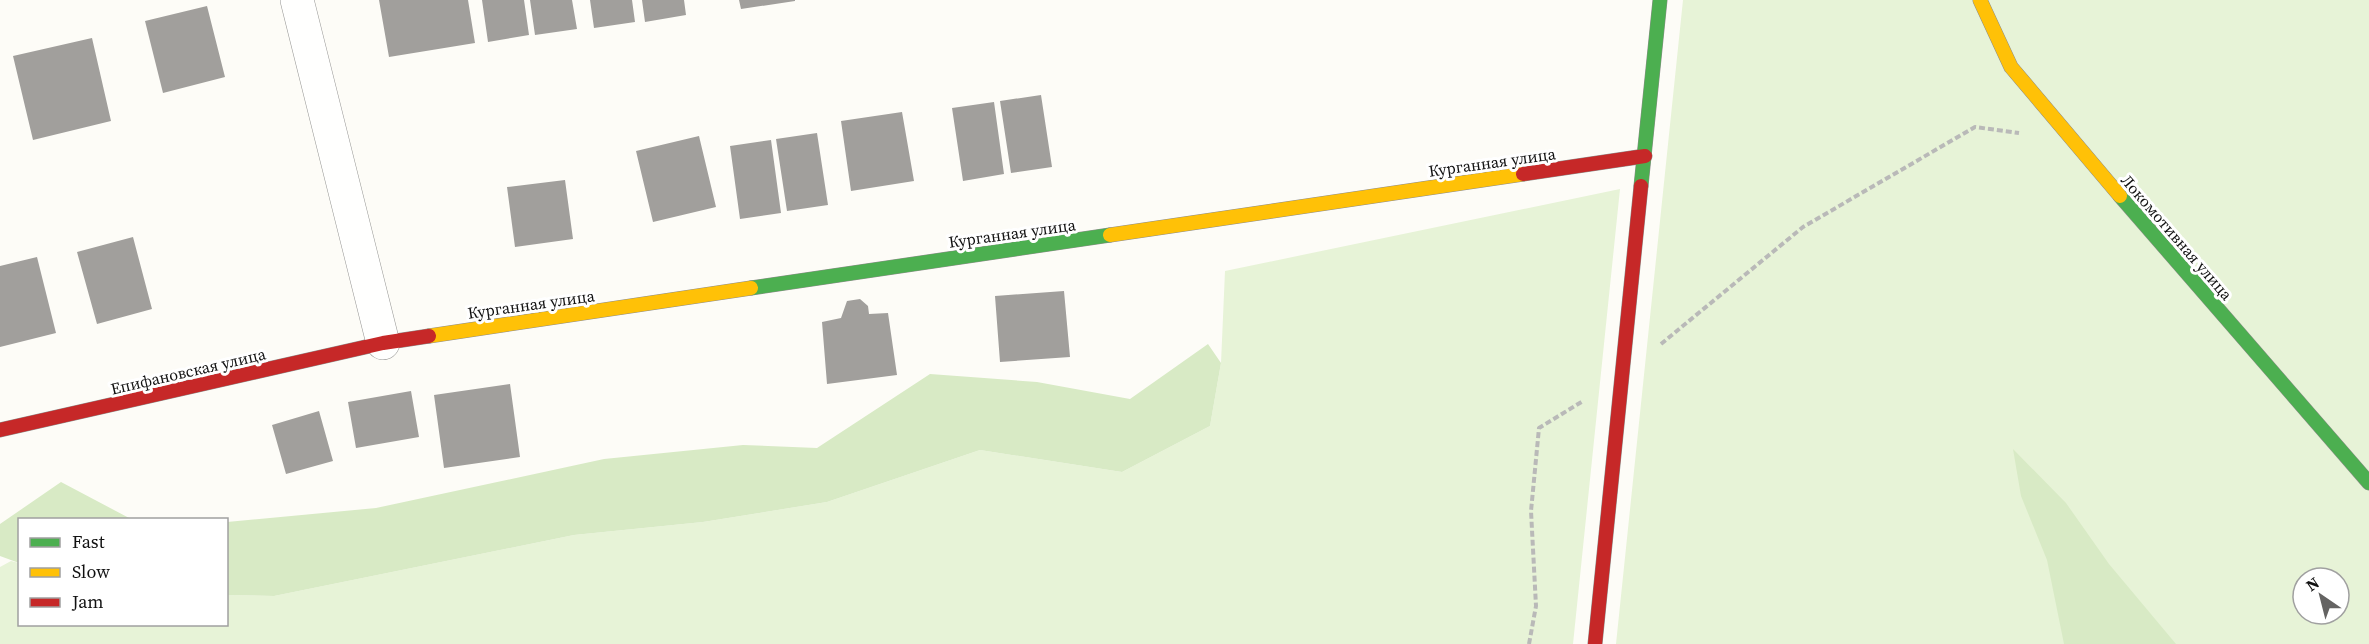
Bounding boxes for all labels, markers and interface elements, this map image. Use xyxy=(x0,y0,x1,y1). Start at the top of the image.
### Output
street label: Курганная улица xyxy=(1427,142,1558,182)
street label: Локомотивная улица xyxy=(2116,169,2238,305)
street label: Курганная улица xyxy=(947,213,1078,253)
street label: Курганная улица xyxy=(466,284,597,324)
street label: Епифановская улица xyxy=(108,342,269,400)
legend xyxy=(18,518,228,626)
text: Fast xyxy=(72,529,105,554)
text: Slow xyxy=(72,559,110,584)
north arrow xyxy=(2291,566,2351,626)
text: N xyxy=(2301,571,2324,596)
text: Jam xyxy=(71,589,104,614)

